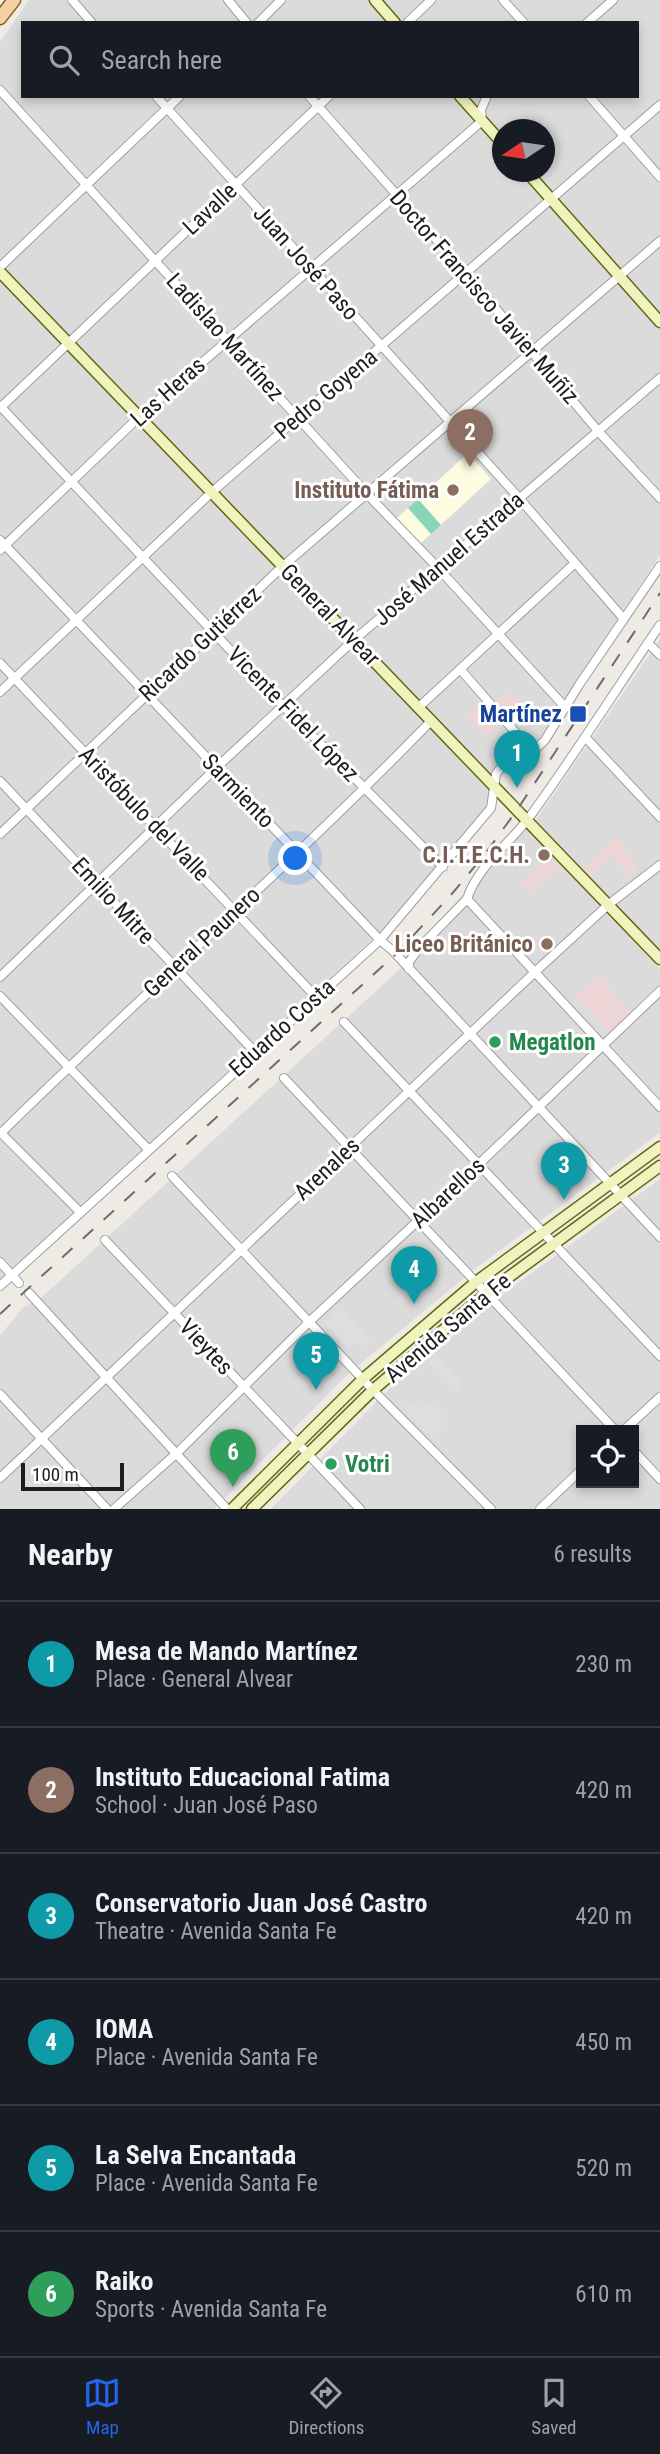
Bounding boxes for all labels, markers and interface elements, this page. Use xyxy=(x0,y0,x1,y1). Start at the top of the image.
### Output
search box xyxy=(21,21,639,98)
icon: search xyxy=(45,41,83,79)
text: Search here xyxy=(101,45,222,75)
north arrow xyxy=(492,119,555,182)
street label: Lavalle xyxy=(177,177,243,241)
street label: Doctor Francisco Javier Muñiz xyxy=(384,185,584,409)
street label: Juan José Paso xyxy=(248,200,364,326)
street label: Ladislao Martínez xyxy=(161,268,289,406)
street label: Pedro Goyena xyxy=(269,343,383,445)
street label: Las Heras xyxy=(125,352,211,432)
pin: 2 xyxy=(447,409,493,467)
place label: Instituto Fátima xyxy=(294,477,439,504)
marker: Instituto Fátima xyxy=(445,482,461,498)
street label: José Manuel Estrada xyxy=(368,487,530,631)
street label: General Alvear xyxy=(275,558,385,672)
street label: Ricardo Gutiérrez xyxy=(134,581,266,707)
street label: Vicente Fidel López xyxy=(222,641,364,787)
place label: Martínez xyxy=(480,701,562,728)
marker: Martínez xyxy=(568,704,588,724)
pin: 1 xyxy=(494,730,540,788)
street label: Aristóbulo del Valle xyxy=(73,741,215,887)
street label: Sarmiento xyxy=(196,748,280,834)
your location xyxy=(278,841,312,875)
place label: C.I.T.E.C.H. xyxy=(422,842,530,869)
marker: C.I.T.E.C.H. xyxy=(536,847,552,863)
street label: Emilio Mitre xyxy=(66,852,160,950)
street label: General Paunero xyxy=(138,881,266,1003)
place label: Liceo Británico xyxy=(395,931,533,958)
marker: Liceo Británico xyxy=(539,936,555,952)
street label: Eduardo Costa xyxy=(224,974,340,1082)
place label: Megatlon xyxy=(509,1029,595,1056)
marker: Megatlon xyxy=(487,1034,503,1050)
street label: Arenales xyxy=(289,1132,365,1206)
pin: 3 xyxy=(541,1142,587,1200)
street label: Albarellos xyxy=(405,1152,491,1234)
pin: 4 xyxy=(391,1246,437,1304)
street label: Avenida Santa Fe xyxy=(380,1267,516,1389)
street label: Vieytes xyxy=(173,1313,239,1381)
pin: 5 xyxy=(293,1332,339,1390)
map controls xyxy=(576,1425,639,1488)
button: locate xyxy=(576,1425,639,1488)
pin: 6 xyxy=(210,1429,256,1487)
place label: Votri xyxy=(345,1451,390,1478)
marker: Votri xyxy=(323,1456,339,1472)
scale bar xyxy=(21,1460,124,1492)
text: 100 m xyxy=(32,1463,79,1486)
text: Nearby xyxy=(28,1537,113,1572)
text: 6 results xyxy=(554,1541,632,1568)
text: Mesa de Mando Martínez xyxy=(95,1636,358,1666)
text: 1 xyxy=(45,1651,57,1678)
text: 230 m xyxy=(575,1651,632,1678)
text: Place · General Alvear xyxy=(95,1666,293,1693)
text: Instituto Educacional Fatima xyxy=(95,1762,390,1792)
text: 2 xyxy=(45,1777,57,1804)
text: 420 m xyxy=(575,1777,632,1804)
text: School · Juan José Paso xyxy=(95,1792,318,1819)
text: Conservatorio Juan José Castro xyxy=(95,1888,427,1918)
text: 3 xyxy=(45,1903,57,1930)
text: 420 m xyxy=(575,1903,632,1930)
text: Theatre · Avenida Santa Fe xyxy=(95,1918,337,1945)
text: IOMA xyxy=(95,2014,153,2044)
text: 4 xyxy=(45,2029,57,2056)
text: 450 m xyxy=(575,2029,632,2056)
text: Place · Avenida Santa Fe xyxy=(95,2044,318,2071)
text: La Selva Encantada xyxy=(95,2140,296,2170)
text: 5 xyxy=(45,2155,57,2182)
text: 520 m xyxy=(575,2155,632,2182)
text: Place · Avenida Santa Fe xyxy=(95,2170,318,2197)
text: Raiko xyxy=(95,2266,154,2296)
text: 6 xyxy=(45,2281,57,2308)
text: 610 m xyxy=(575,2281,632,2308)
text: Sports · Avenida Santa Fe xyxy=(95,2296,327,2323)
tab: Map xyxy=(83,2374,121,2439)
tab: Directions xyxy=(288,2374,364,2439)
tab: Saved xyxy=(531,2374,577,2439)

